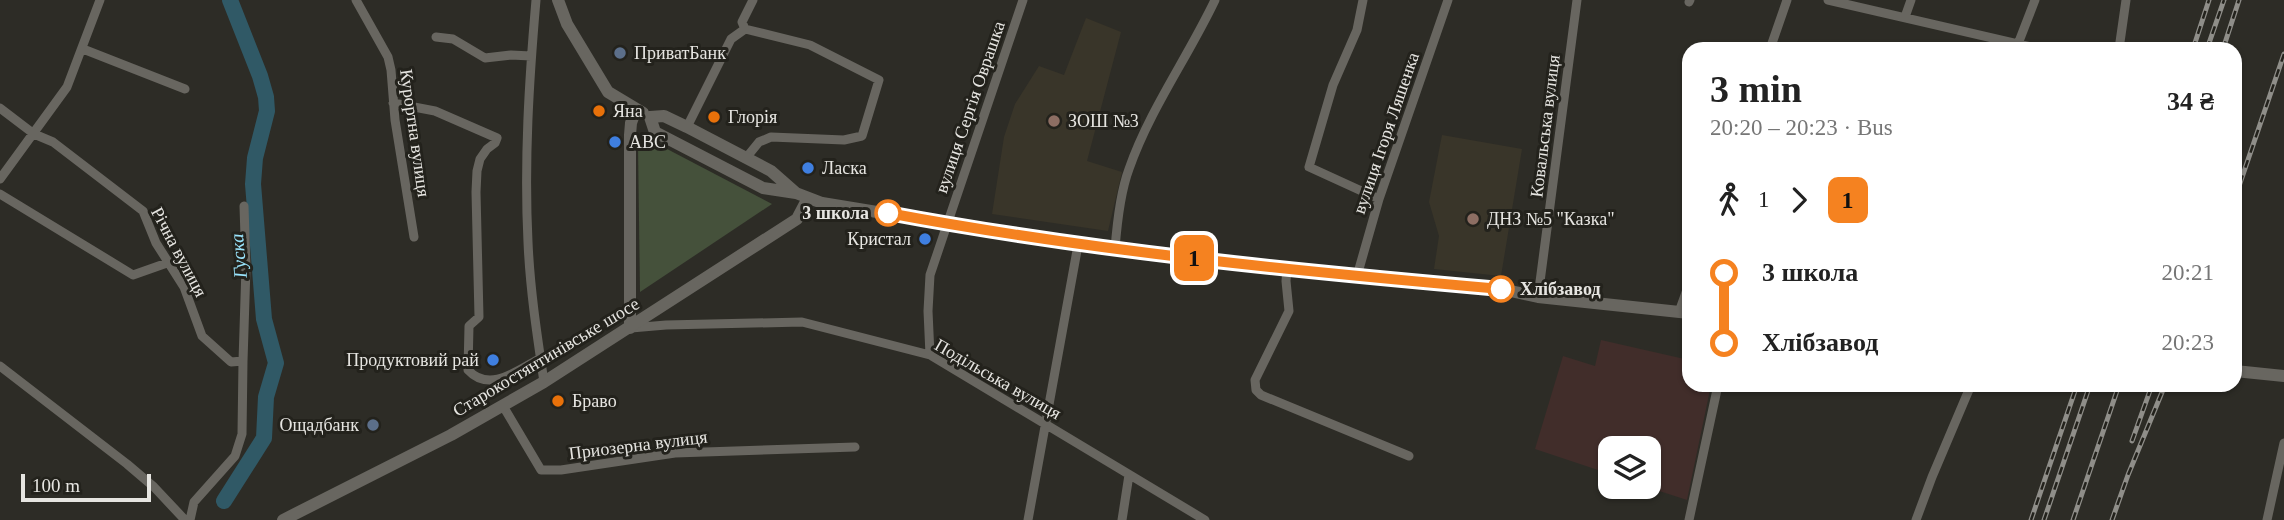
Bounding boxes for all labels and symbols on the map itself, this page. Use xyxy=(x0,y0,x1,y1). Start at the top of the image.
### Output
street label: вулиця Сергія Оврашка xyxy=(931,18,1009,196)
place label: ПриватБанк xyxy=(634,43,726,63)
marker: ПриватБанк xyxy=(612,45,628,61)
street label: вулиця Ігоря Ляшенка xyxy=(1349,50,1423,216)
street label: Ковальська вулиця xyxy=(1526,54,1564,198)
street label: Курортна вулиця xyxy=(396,68,434,198)
place label: Яна xyxy=(613,101,643,121)
marker: Яна xyxy=(591,103,607,119)
place label: Глорія xyxy=(728,107,777,127)
marker: Глорія xyxy=(706,109,722,125)
place label: ЗОШ №3 xyxy=(1068,111,1139,131)
marker: ЗОШ №3 xyxy=(1046,113,1062,129)
place label: АВС xyxy=(629,132,666,152)
marker: АВС xyxy=(607,134,623,150)
place label: Ласка xyxy=(822,158,867,178)
marker: Ласка xyxy=(800,160,816,176)
marker: 3 школа xyxy=(875,200,901,226)
place label: 3 школа xyxy=(802,203,869,223)
street label: Річна вулиця xyxy=(147,204,211,300)
place label: ДНЗ №5 "Казка" xyxy=(1487,209,1615,229)
marker: ДНЗ №5 "Казка" xyxy=(1465,211,1481,227)
place label: Кристал xyxy=(847,229,911,249)
marker: Кристал xyxy=(917,231,933,247)
water label: Гуска xyxy=(226,233,251,280)
line badge: 1 xyxy=(1171,235,1217,281)
marker: Хлібзавод xyxy=(1488,276,1514,302)
place label: Хлібзавод xyxy=(1520,279,1601,299)
street label: Старокостянтинівське шосе xyxy=(449,293,643,421)
street label: Подільська вулиця xyxy=(931,335,1065,423)
place label: Продуктовий рай xyxy=(346,350,479,370)
marker: Продуктовий рай xyxy=(485,352,501,368)
place label: Браво xyxy=(572,391,617,411)
marker: Браво xyxy=(550,393,566,409)
place label: Ощадбанк xyxy=(279,415,359,435)
marker: Ощадбанк xyxy=(365,417,381,433)
street label: Приозерна вулиця xyxy=(568,427,708,463)
scale bar xyxy=(21,471,150,503)

